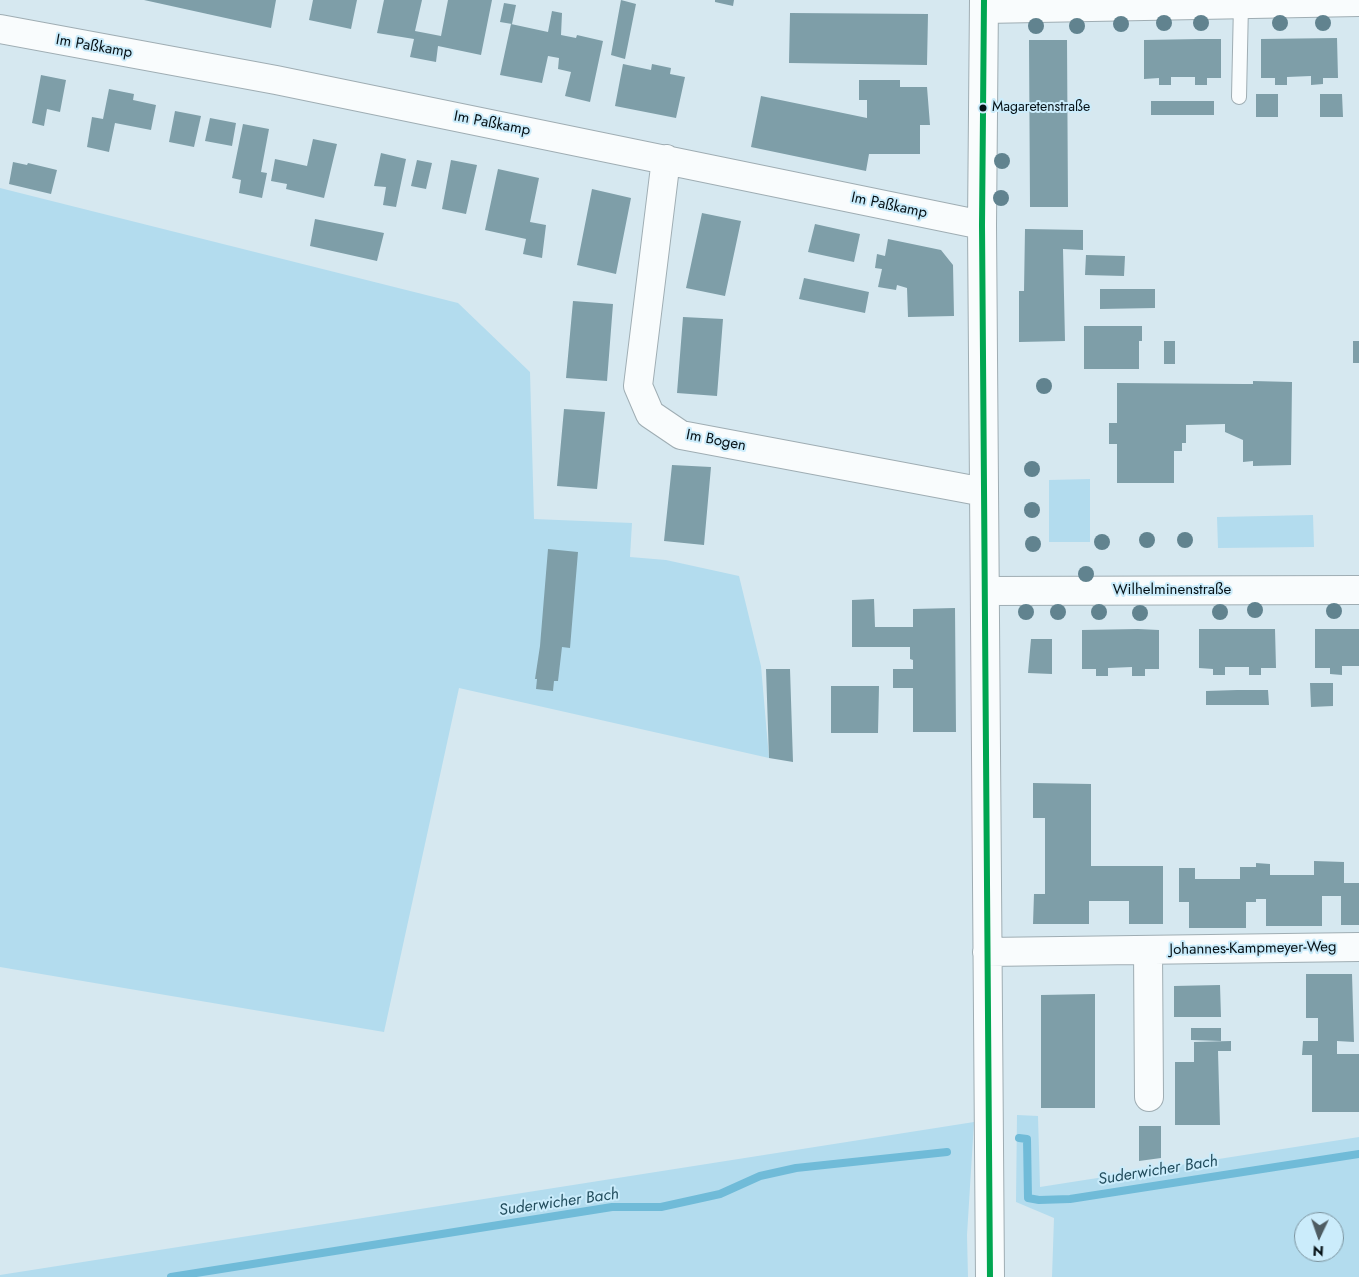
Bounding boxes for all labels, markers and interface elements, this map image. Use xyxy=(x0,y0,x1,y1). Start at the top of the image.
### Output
street label: Im Paßkamp xyxy=(54,31,134,63)
place label: Magaretenstraße xyxy=(992,100,1090,116)
marker: Magaretenstraße xyxy=(978,103,988,113)
street label: Im Paßkamp xyxy=(452,108,532,140)
street label: Im Paßkamp xyxy=(849,189,929,223)
street label: Im Bogen xyxy=(685,426,747,456)
street label: Wilhelminenstraße xyxy=(1113,581,1231,599)
street label: Johannes-Kampmeyer-Weg xyxy=(1169,939,1337,959)
water label: Suderwicher Bach xyxy=(1097,1152,1219,1190)
water label: Suderwicher Bach xyxy=(498,1185,620,1221)
north arrow xyxy=(1294,1212,1344,1262)
text: N xyxy=(1312,1241,1324,1261)

